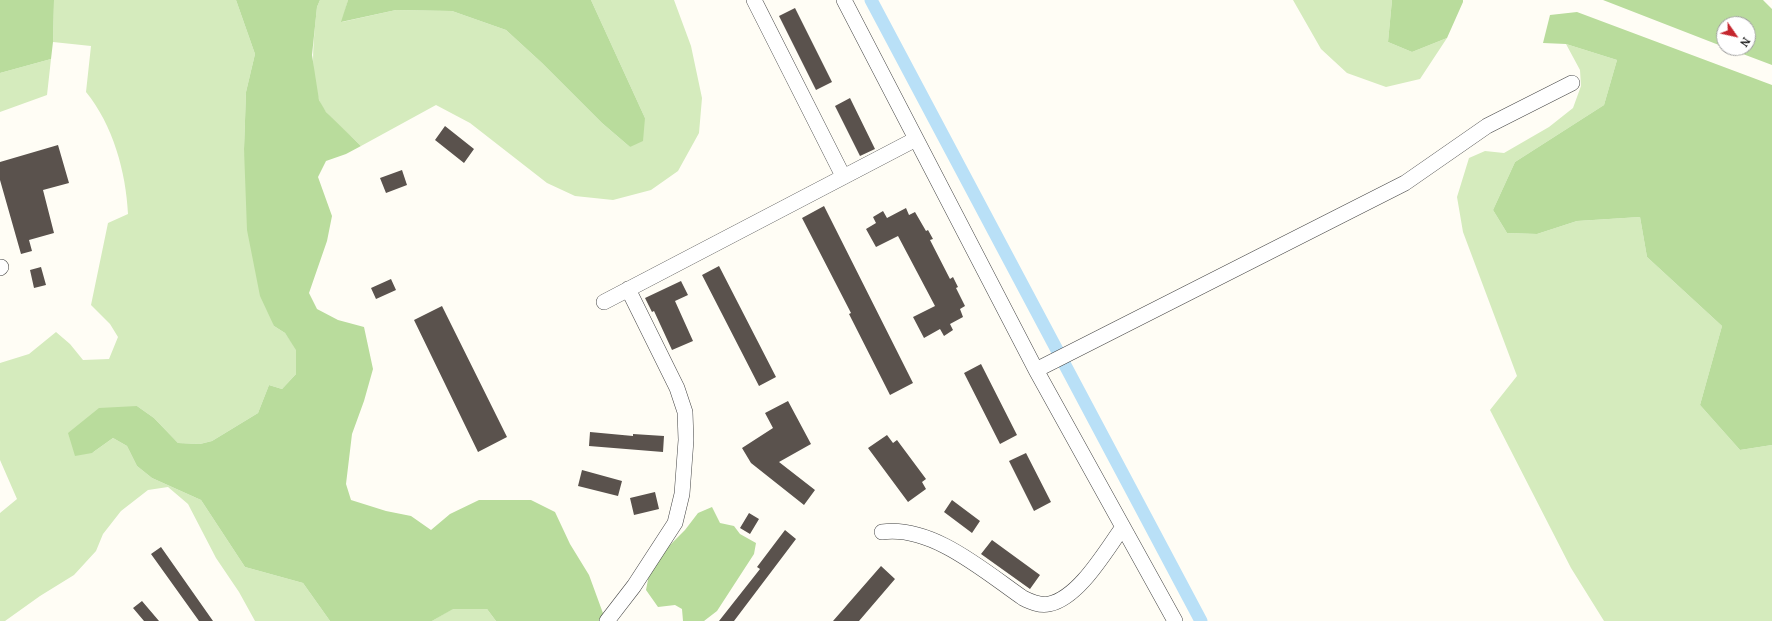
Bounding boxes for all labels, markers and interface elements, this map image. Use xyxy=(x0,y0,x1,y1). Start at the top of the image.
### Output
north arrow xyxy=(1716,16,1756,56)
text: N xyxy=(1737,35,1753,50)

